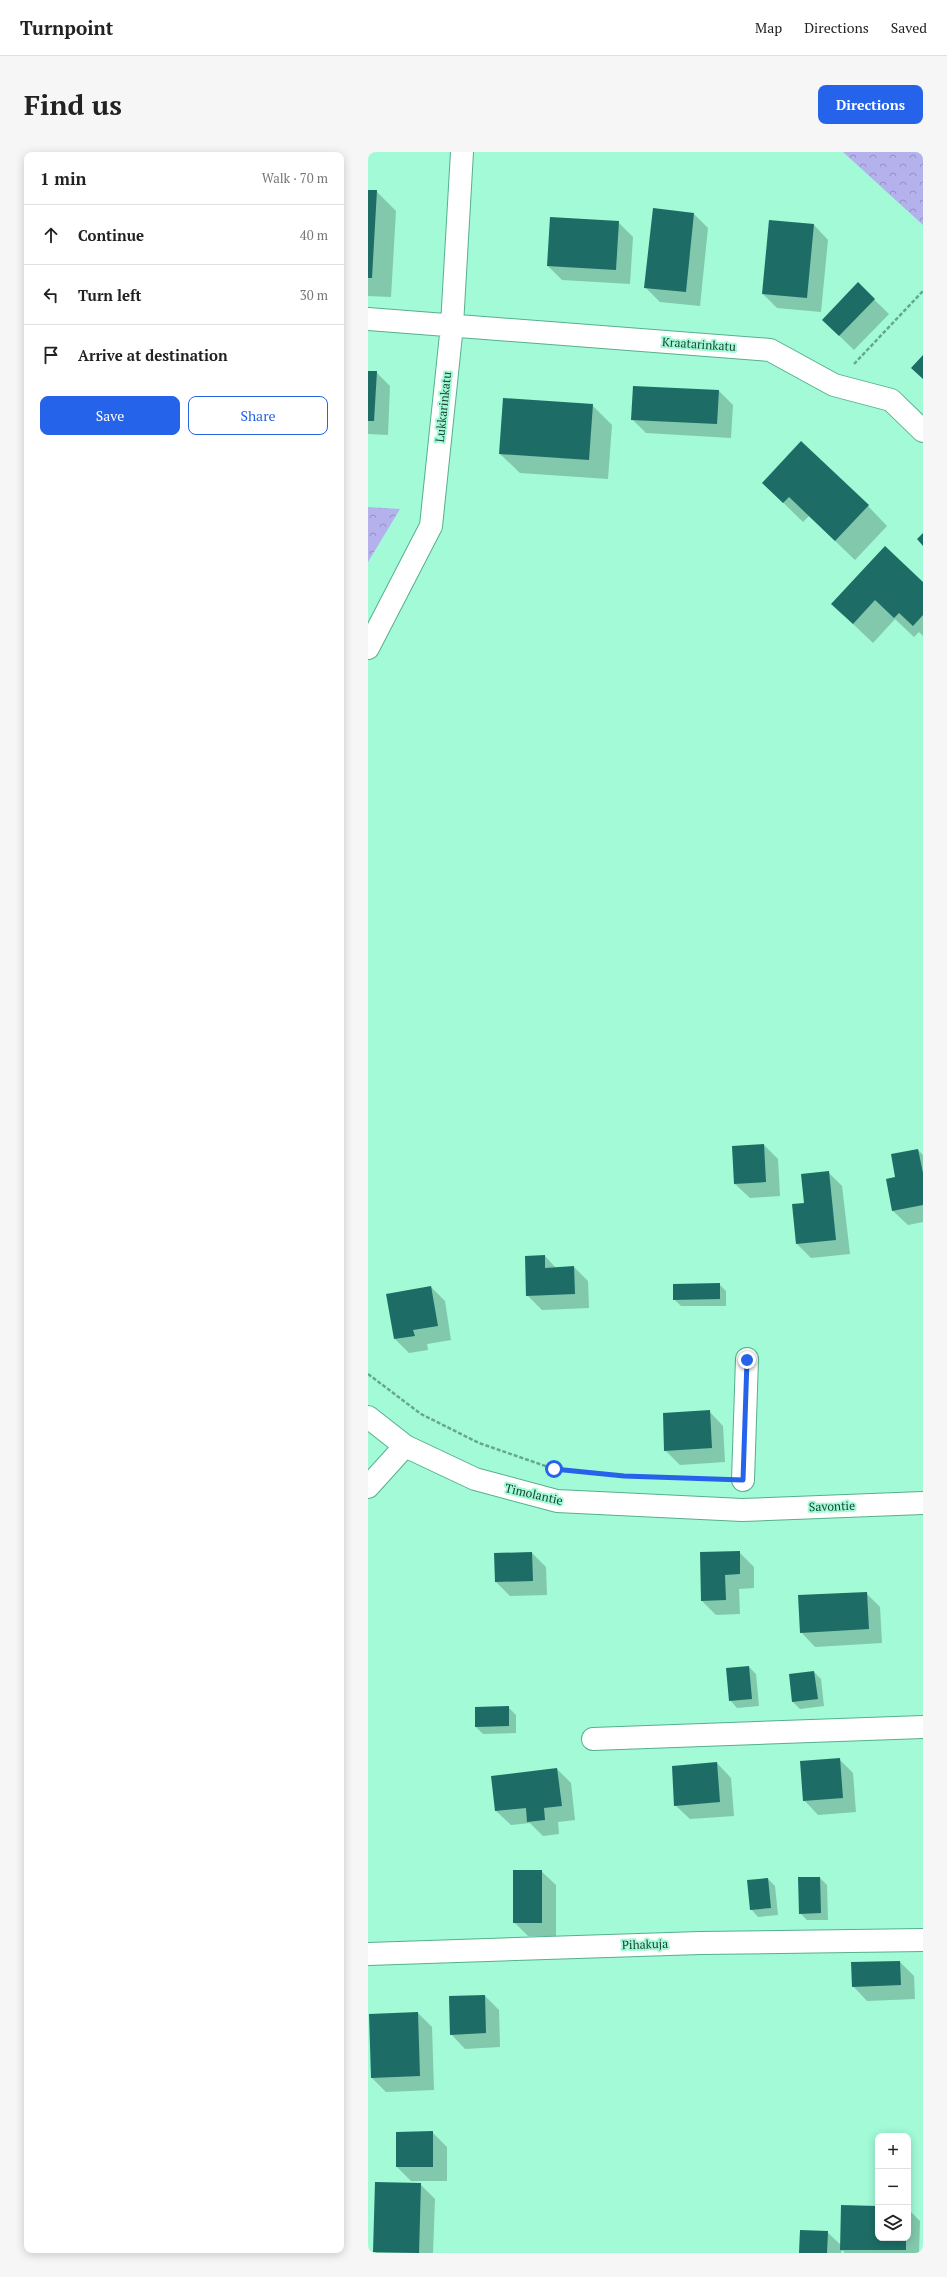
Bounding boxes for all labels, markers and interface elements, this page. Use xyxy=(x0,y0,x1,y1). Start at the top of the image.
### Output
text: Turnpoint xyxy=(20,15,113,40)
text: Map xyxy=(755,18,782,37)
text: Directions xyxy=(804,18,869,37)
text: Saved xyxy=(891,18,927,37)
button: Directions xyxy=(818,85,923,124)
text: Find us xyxy=(24,86,122,123)
text: 1 min xyxy=(40,167,87,190)
text: Walk · 70 m xyxy=(262,169,328,187)
icon: ahead xyxy=(40,224,62,246)
text: Continue xyxy=(78,225,144,245)
text: 40 m xyxy=(300,226,328,244)
icon: left xyxy=(40,284,62,306)
text: Turn left xyxy=(78,285,142,305)
text: 30 m xyxy=(300,286,328,304)
street label: Kraatarinkatu xyxy=(662,334,737,354)
icon: arrive xyxy=(40,344,62,366)
text: Arrive at destination xyxy=(78,345,228,365)
street label: Lukkarinkatu xyxy=(432,371,454,443)
button: Save xyxy=(40,396,180,435)
button: Share xyxy=(188,396,328,435)
route end xyxy=(738,1351,756,1369)
route start xyxy=(545,1460,563,1478)
street label: Timolantie xyxy=(504,1480,564,1508)
street label: Savontie xyxy=(809,1498,855,1514)
street label: Pihakuja xyxy=(622,1936,668,1952)
map controls xyxy=(875,2133,911,2241)
button: + xyxy=(875,2133,911,2169)
button: − xyxy=(875,2169,911,2205)
button: layers xyxy=(875,2205,911,2241)

